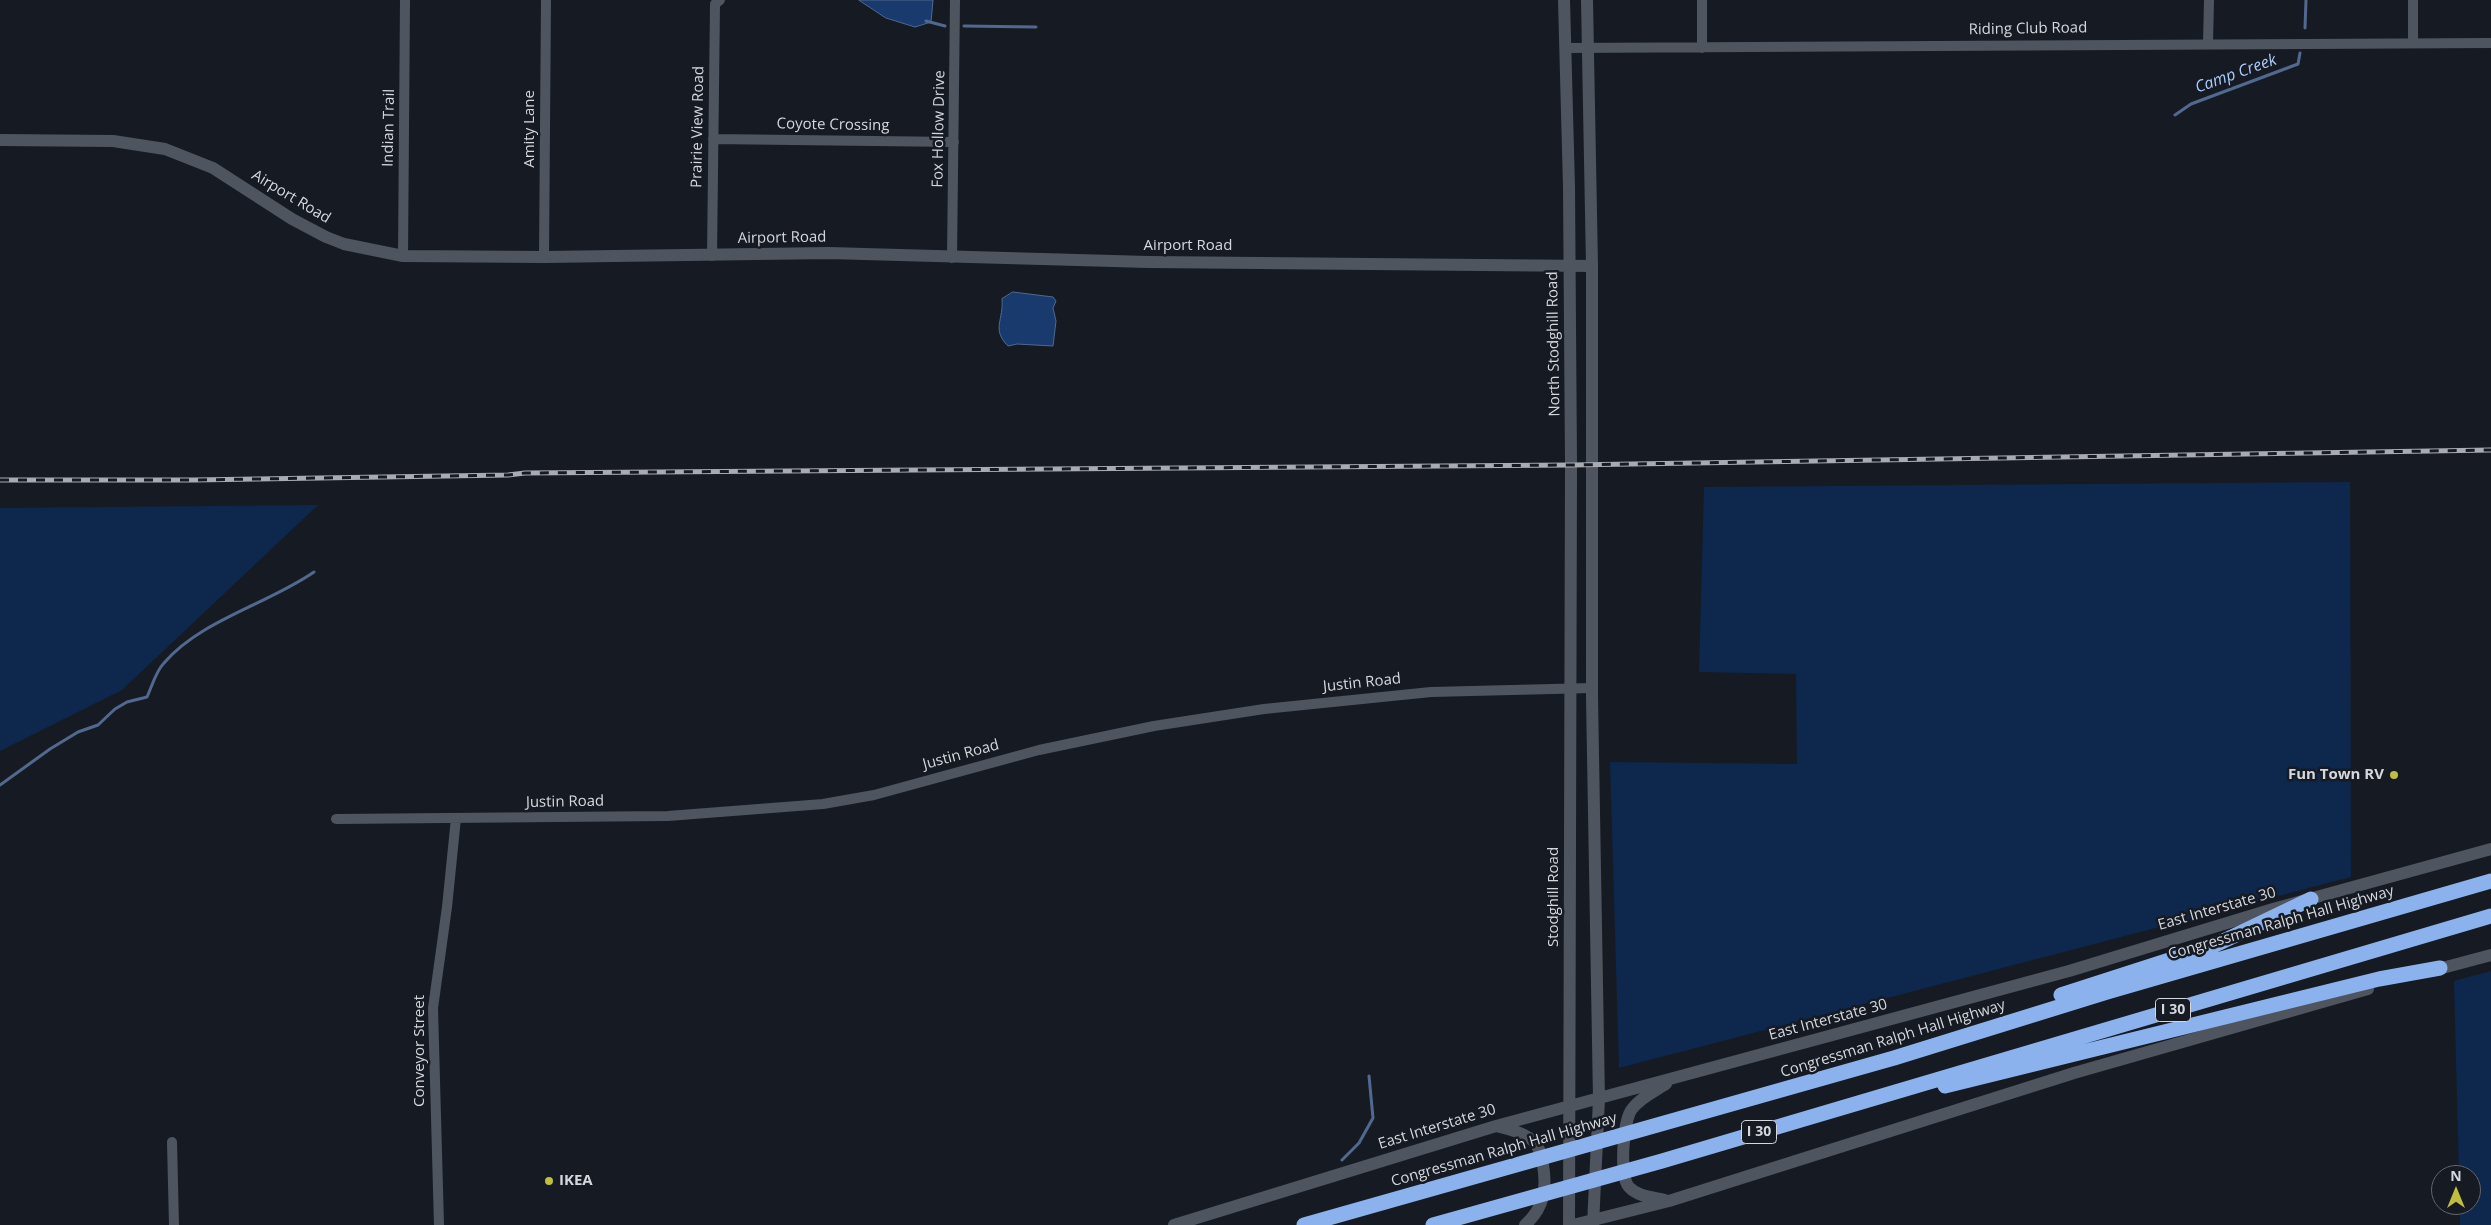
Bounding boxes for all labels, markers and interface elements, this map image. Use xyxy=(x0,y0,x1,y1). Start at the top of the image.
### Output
street label: Riding Club Road xyxy=(1969,19,2087,39)
water label: Camp Creek xyxy=(2193,50,2279,98)
street label: Prairie View Road xyxy=(688,66,708,188)
street label: Fox Hollow Drive xyxy=(929,70,949,188)
street label: Indian Trail xyxy=(379,89,399,167)
street label: Amity Lane xyxy=(521,90,539,168)
street label: Coyote Crossing xyxy=(776,115,890,135)
street label: Airport Road xyxy=(248,166,334,228)
street label: Airport Road xyxy=(737,228,827,248)
street label: Airport Road xyxy=(1144,237,1232,255)
street label: North Stodghill Road xyxy=(1544,271,1564,417)
street label: Justin Road xyxy=(1322,670,1402,696)
street label: Justin Road xyxy=(921,736,1001,774)
place label: Fun Town RV xyxy=(2288,766,2384,784)
marker: Fun Town RV xyxy=(2388,769,2400,781)
street label: Justin Road xyxy=(526,792,604,812)
street label: Stodghill Road xyxy=(1545,847,1563,947)
street label: Congressman Ralph Hall Highway xyxy=(2166,882,2396,964)
street label: East Interstate 30 xyxy=(2156,884,2278,934)
street label: Conveyor Street xyxy=(411,995,429,1107)
street label: East Interstate 30 xyxy=(1767,996,1889,1044)
street label: Congressman Ralph Hall Highway xyxy=(1778,996,2008,1082)
road number: I 30 xyxy=(2156,998,2190,1022)
street label: East Interstate 30 xyxy=(1376,1101,1498,1153)
street label: Congressman Ralph Hall Highway xyxy=(1389,1109,1619,1191)
road number: I 30 xyxy=(1742,1120,1776,1144)
north arrow xyxy=(2431,1165,2481,1215)
text: N xyxy=(2450,1166,2462,1185)
place label: IKEA xyxy=(559,1172,593,1190)
marker: IKEA xyxy=(543,1175,555,1187)

